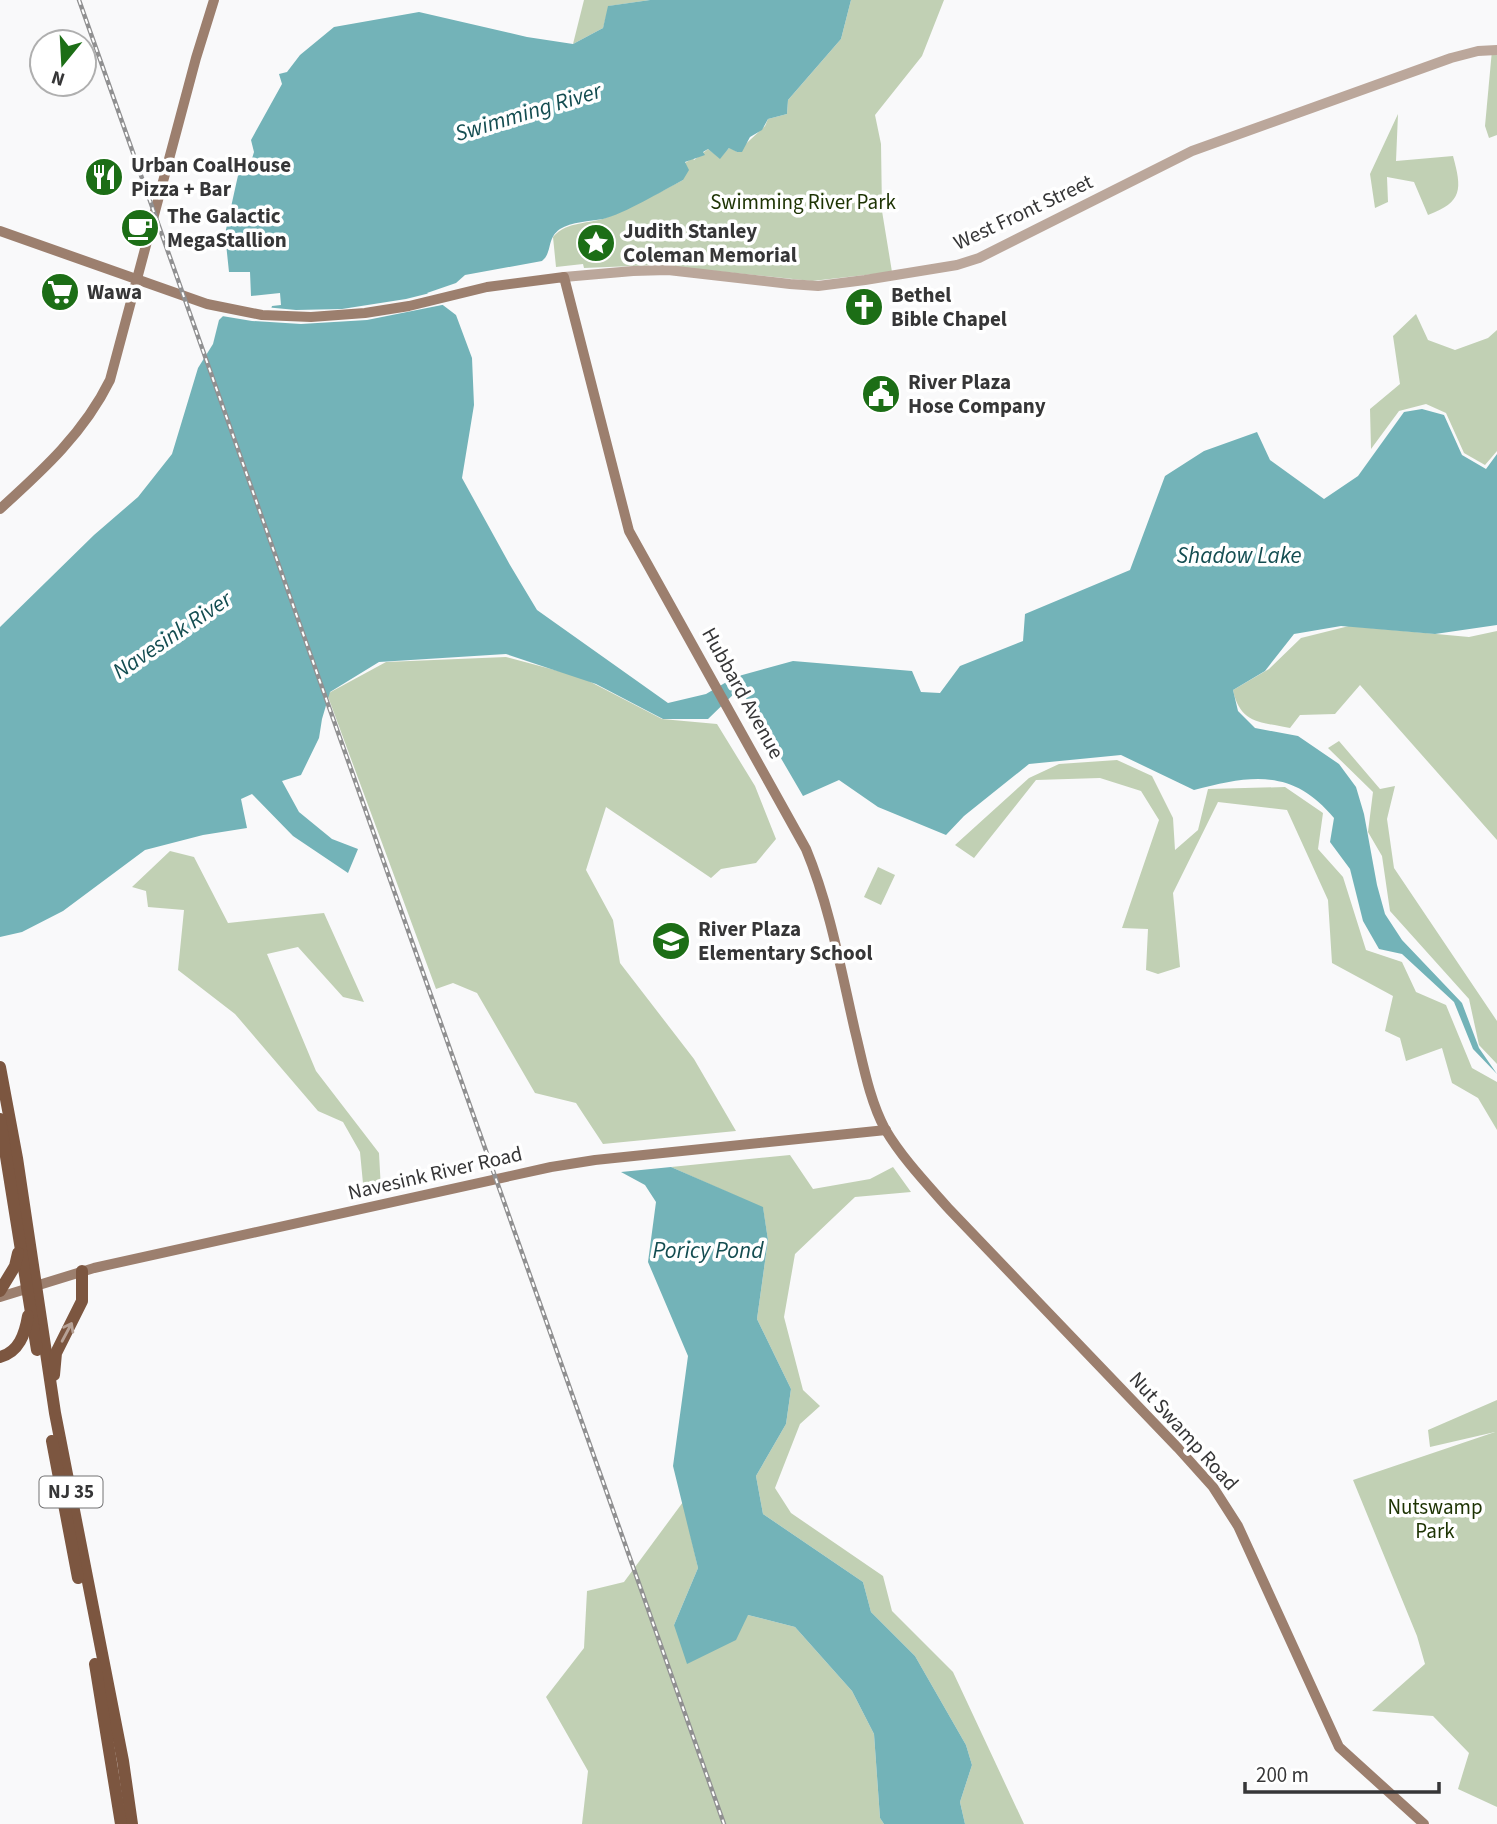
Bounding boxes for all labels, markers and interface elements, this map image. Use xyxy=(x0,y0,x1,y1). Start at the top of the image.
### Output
north arrow xyxy=(28,28,98,98)
text: N xyxy=(48,63,68,93)
water label: Swimming River xyxy=(451,74,606,150)
place label: Urban CoalHouse Pizza + Bar xyxy=(131,150,291,204)
restaurant icon: Urban CoalHouse Pizza + Bar xyxy=(83,156,125,198)
street label: West Front Street xyxy=(948,167,1098,257)
park label: Swimming River Park xyxy=(710,187,896,217)
place label: The Galactic MegaStallion xyxy=(167,201,287,255)
cafe icon: The Galactic MegaStallion xyxy=(119,207,161,249)
place label: Judith Stanley Coleman Memorial xyxy=(623,216,797,270)
place icon: Judith Stanley Coleman Memorial xyxy=(575,222,617,264)
supermarket icon: Wawa xyxy=(39,271,81,313)
place label: Wawa xyxy=(87,277,142,307)
place label: Bethel Bible Chapel xyxy=(891,280,1007,334)
church icon: Bethel Bible Chapel xyxy=(843,286,885,328)
place label: River Plaza Hose Company xyxy=(908,367,1046,421)
public building icon: River Plaza Hose Company xyxy=(860,373,902,415)
water label: Shadow Lake xyxy=(1176,539,1302,572)
water label: Navesink River xyxy=(106,582,239,687)
street label: Hubbard Avenue xyxy=(694,622,792,764)
place label: River Plaza Elementary School xyxy=(698,914,872,968)
school or university icon: River Plaza Elementary School xyxy=(650,920,692,962)
street label: Navesink River Road xyxy=(345,1138,525,1208)
water label: Poricy Pond xyxy=(653,1234,764,1267)
one-way arrow xyxy=(61,1322,74,1343)
street label: Nut Swamp Road xyxy=(1122,1365,1246,1497)
road number: NJ 35 xyxy=(40,1476,102,1508)
park label: Nutswamp Park xyxy=(1387,1492,1483,1546)
scale bar xyxy=(1245,1750,1439,1794)
text: 200 m xyxy=(1256,1760,1309,1790)

